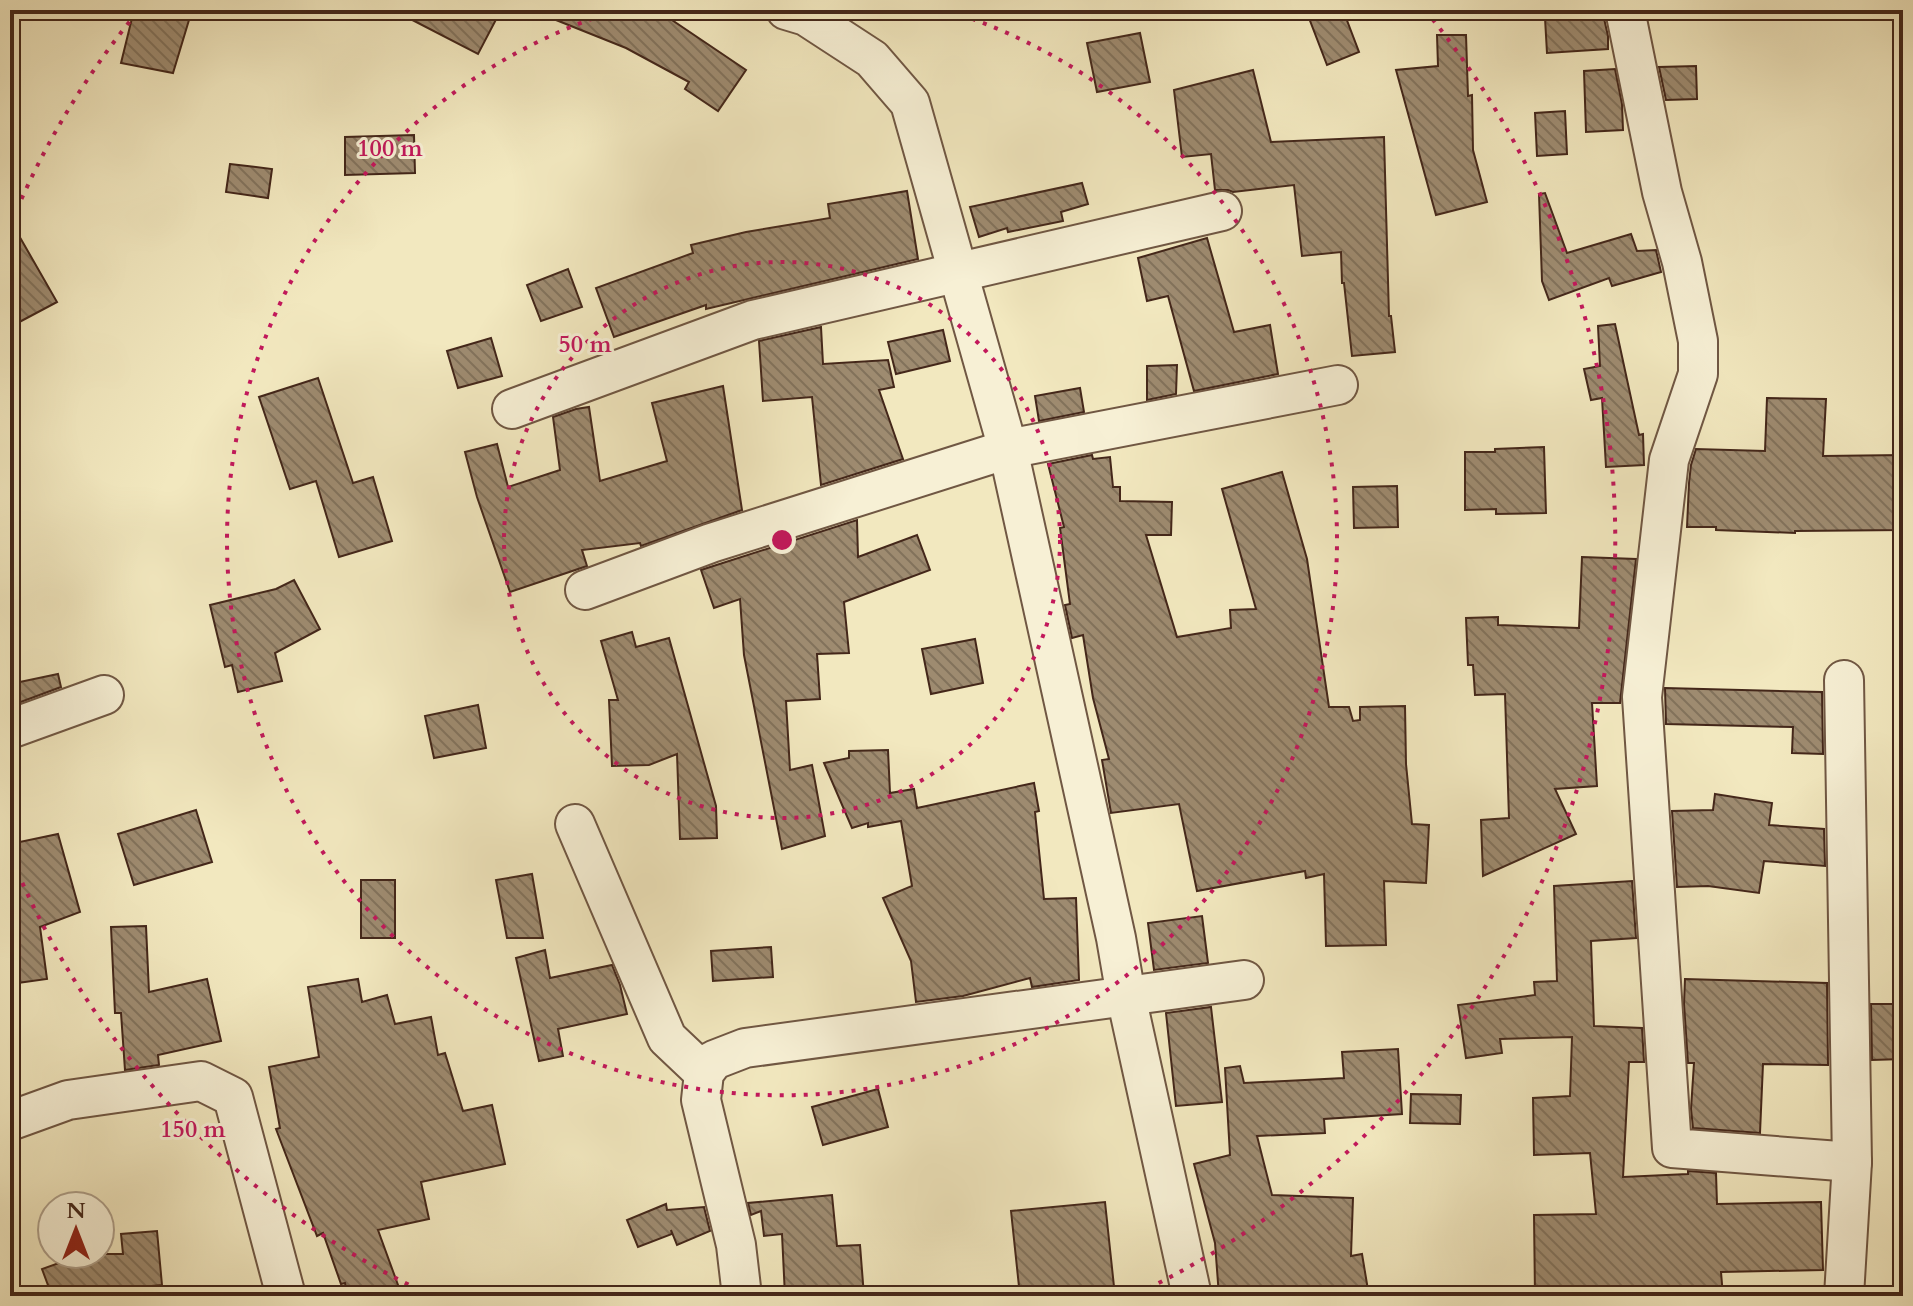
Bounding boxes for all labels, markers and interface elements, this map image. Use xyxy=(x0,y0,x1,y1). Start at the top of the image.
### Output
text: 100 m xyxy=(357,132,424,165)
text: 50 m xyxy=(558,328,612,361)
centre of rings xyxy=(768,526,796,554)
text: 150 m xyxy=(160,1113,227,1146)
north arrow xyxy=(36,1190,116,1270)
text: N xyxy=(66,1196,86,1226)

